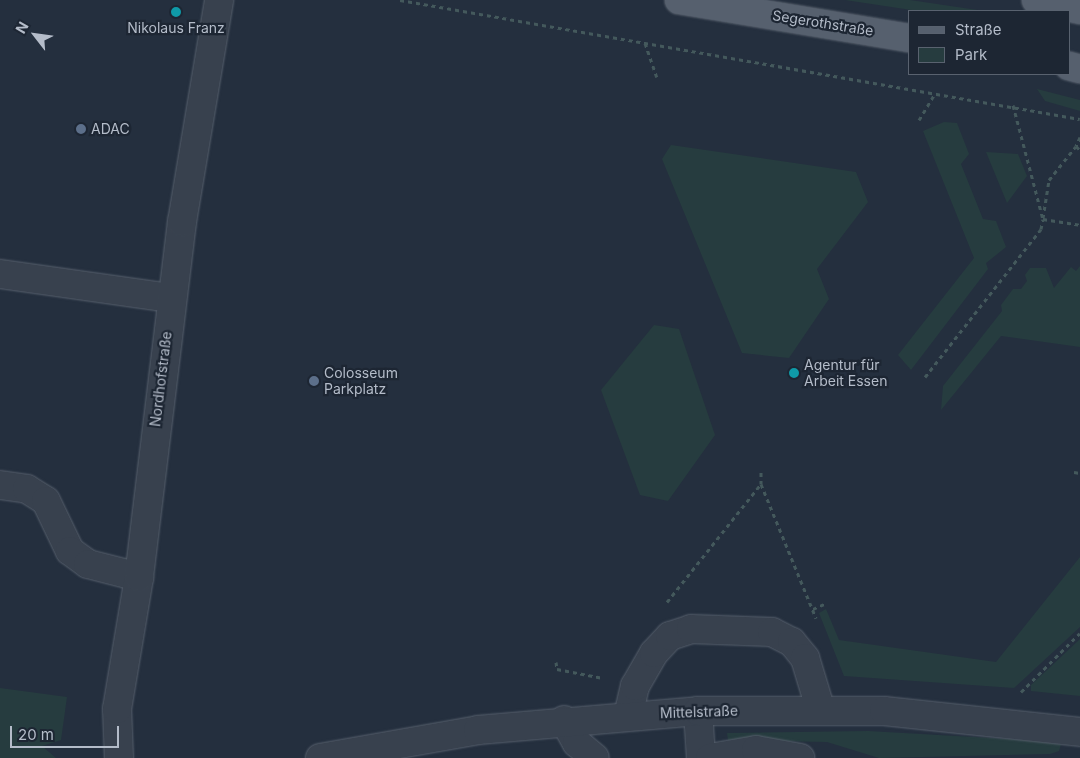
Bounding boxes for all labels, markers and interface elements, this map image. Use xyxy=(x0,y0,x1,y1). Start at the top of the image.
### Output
marker: Nikolaus Franz xyxy=(170,6,182,18)
street label: Segerothstraße xyxy=(771,7,875,39)
north arrow xyxy=(10,10,60,60)
legend xyxy=(908,10,1070,75)
text: N xyxy=(12,18,32,36)
place label: Nikolaus Franz xyxy=(127,20,225,36)
text: Straße xyxy=(955,20,1002,39)
text: Park xyxy=(955,45,987,64)
place label: ADAC xyxy=(91,121,130,137)
marker: ADAC xyxy=(75,123,87,135)
street label: Nordhofstraße xyxy=(147,330,175,428)
place label: Agentur für Arbeit Essen xyxy=(804,357,887,390)
place label: Colosseum Parkplatz xyxy=(324,365,398,398)
marker: Agentur für Arbeit Essen xyxy=(788,367,800,379)
marker: Colosseum Parkplatz xyxy=(308,375,320,387)
street label: Mittelstraße xyxy=(660,702,738,722)
scale bar xyxy=(12,716,121,748)
text: 20 m xyxy=(18,725,54,744)

